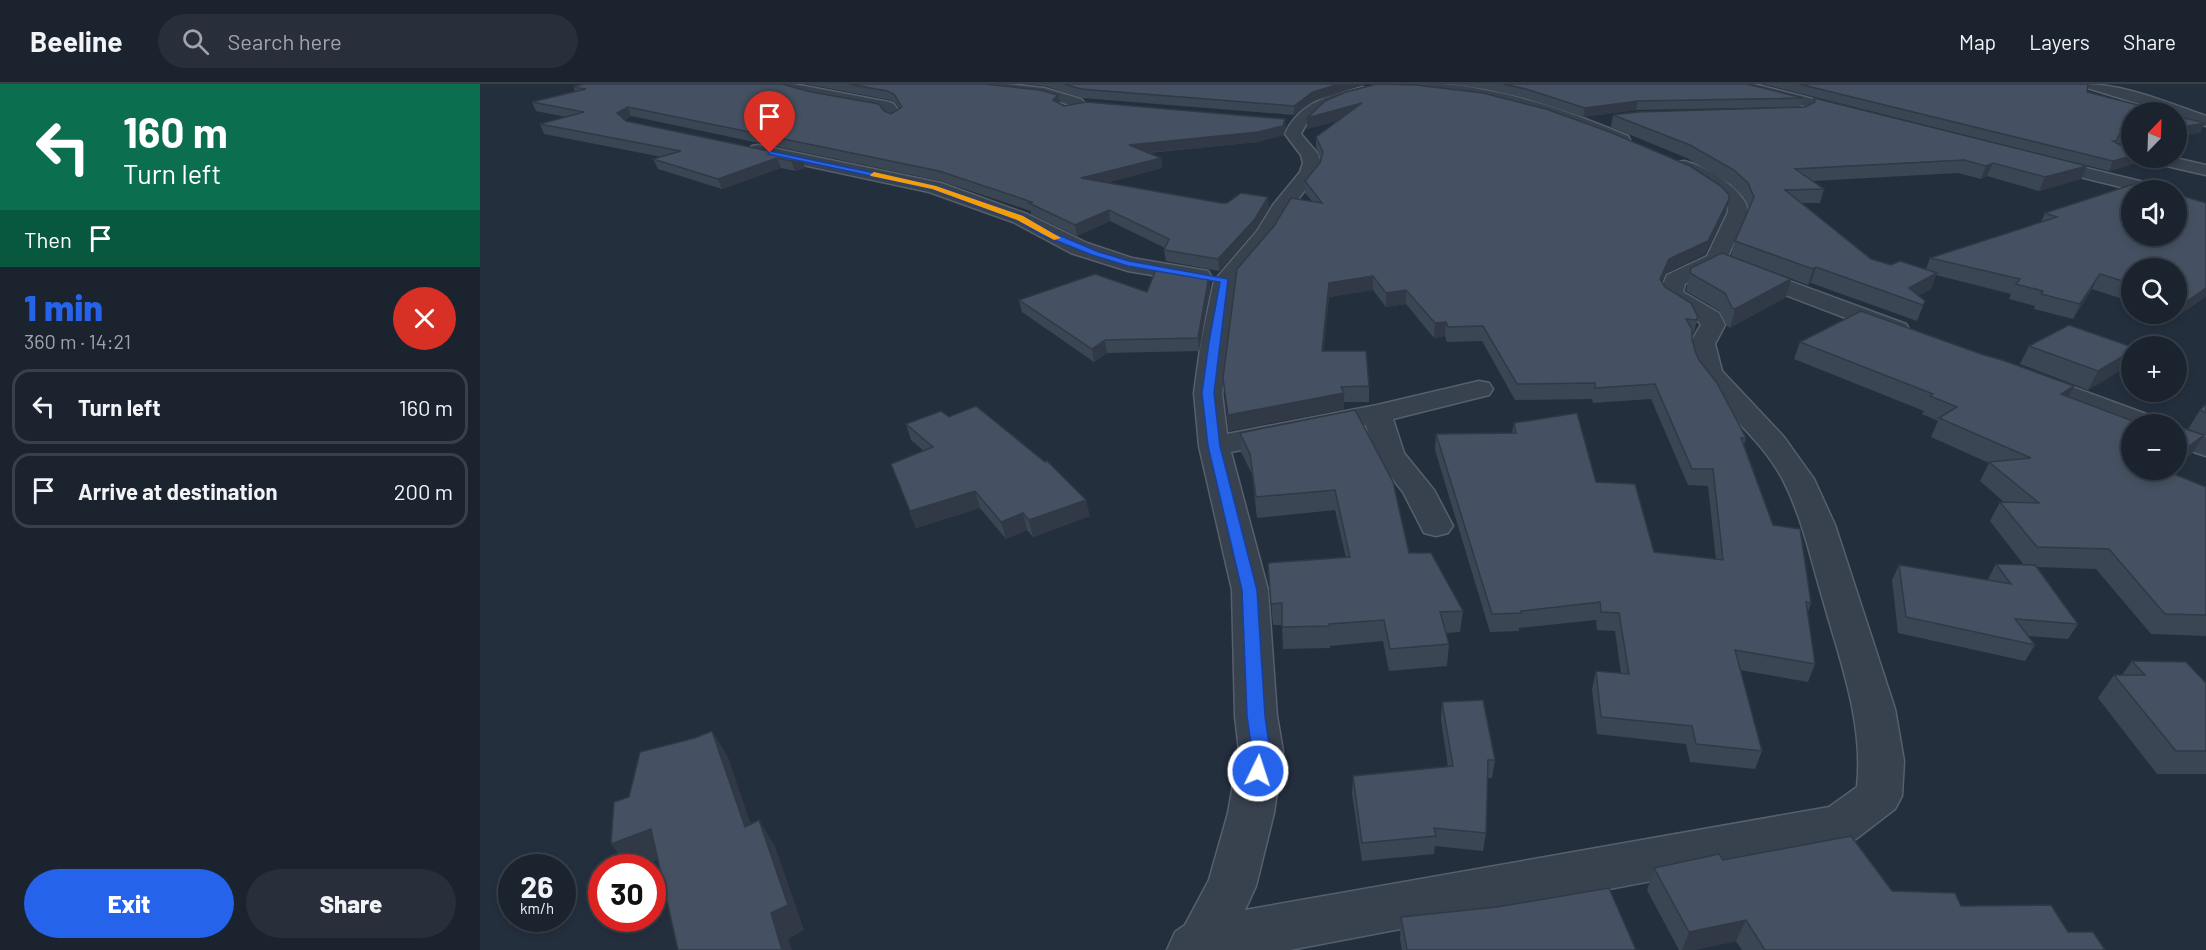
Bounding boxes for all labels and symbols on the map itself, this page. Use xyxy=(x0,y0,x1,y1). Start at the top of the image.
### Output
pin xyxy=(744,91,795,153)
north arrow xyxy=(2121,102,2187,168)
position arrow xyxy=(1226,739,1290,803)
speed limit sign: 30 xyxy=(588,854,666,932)

